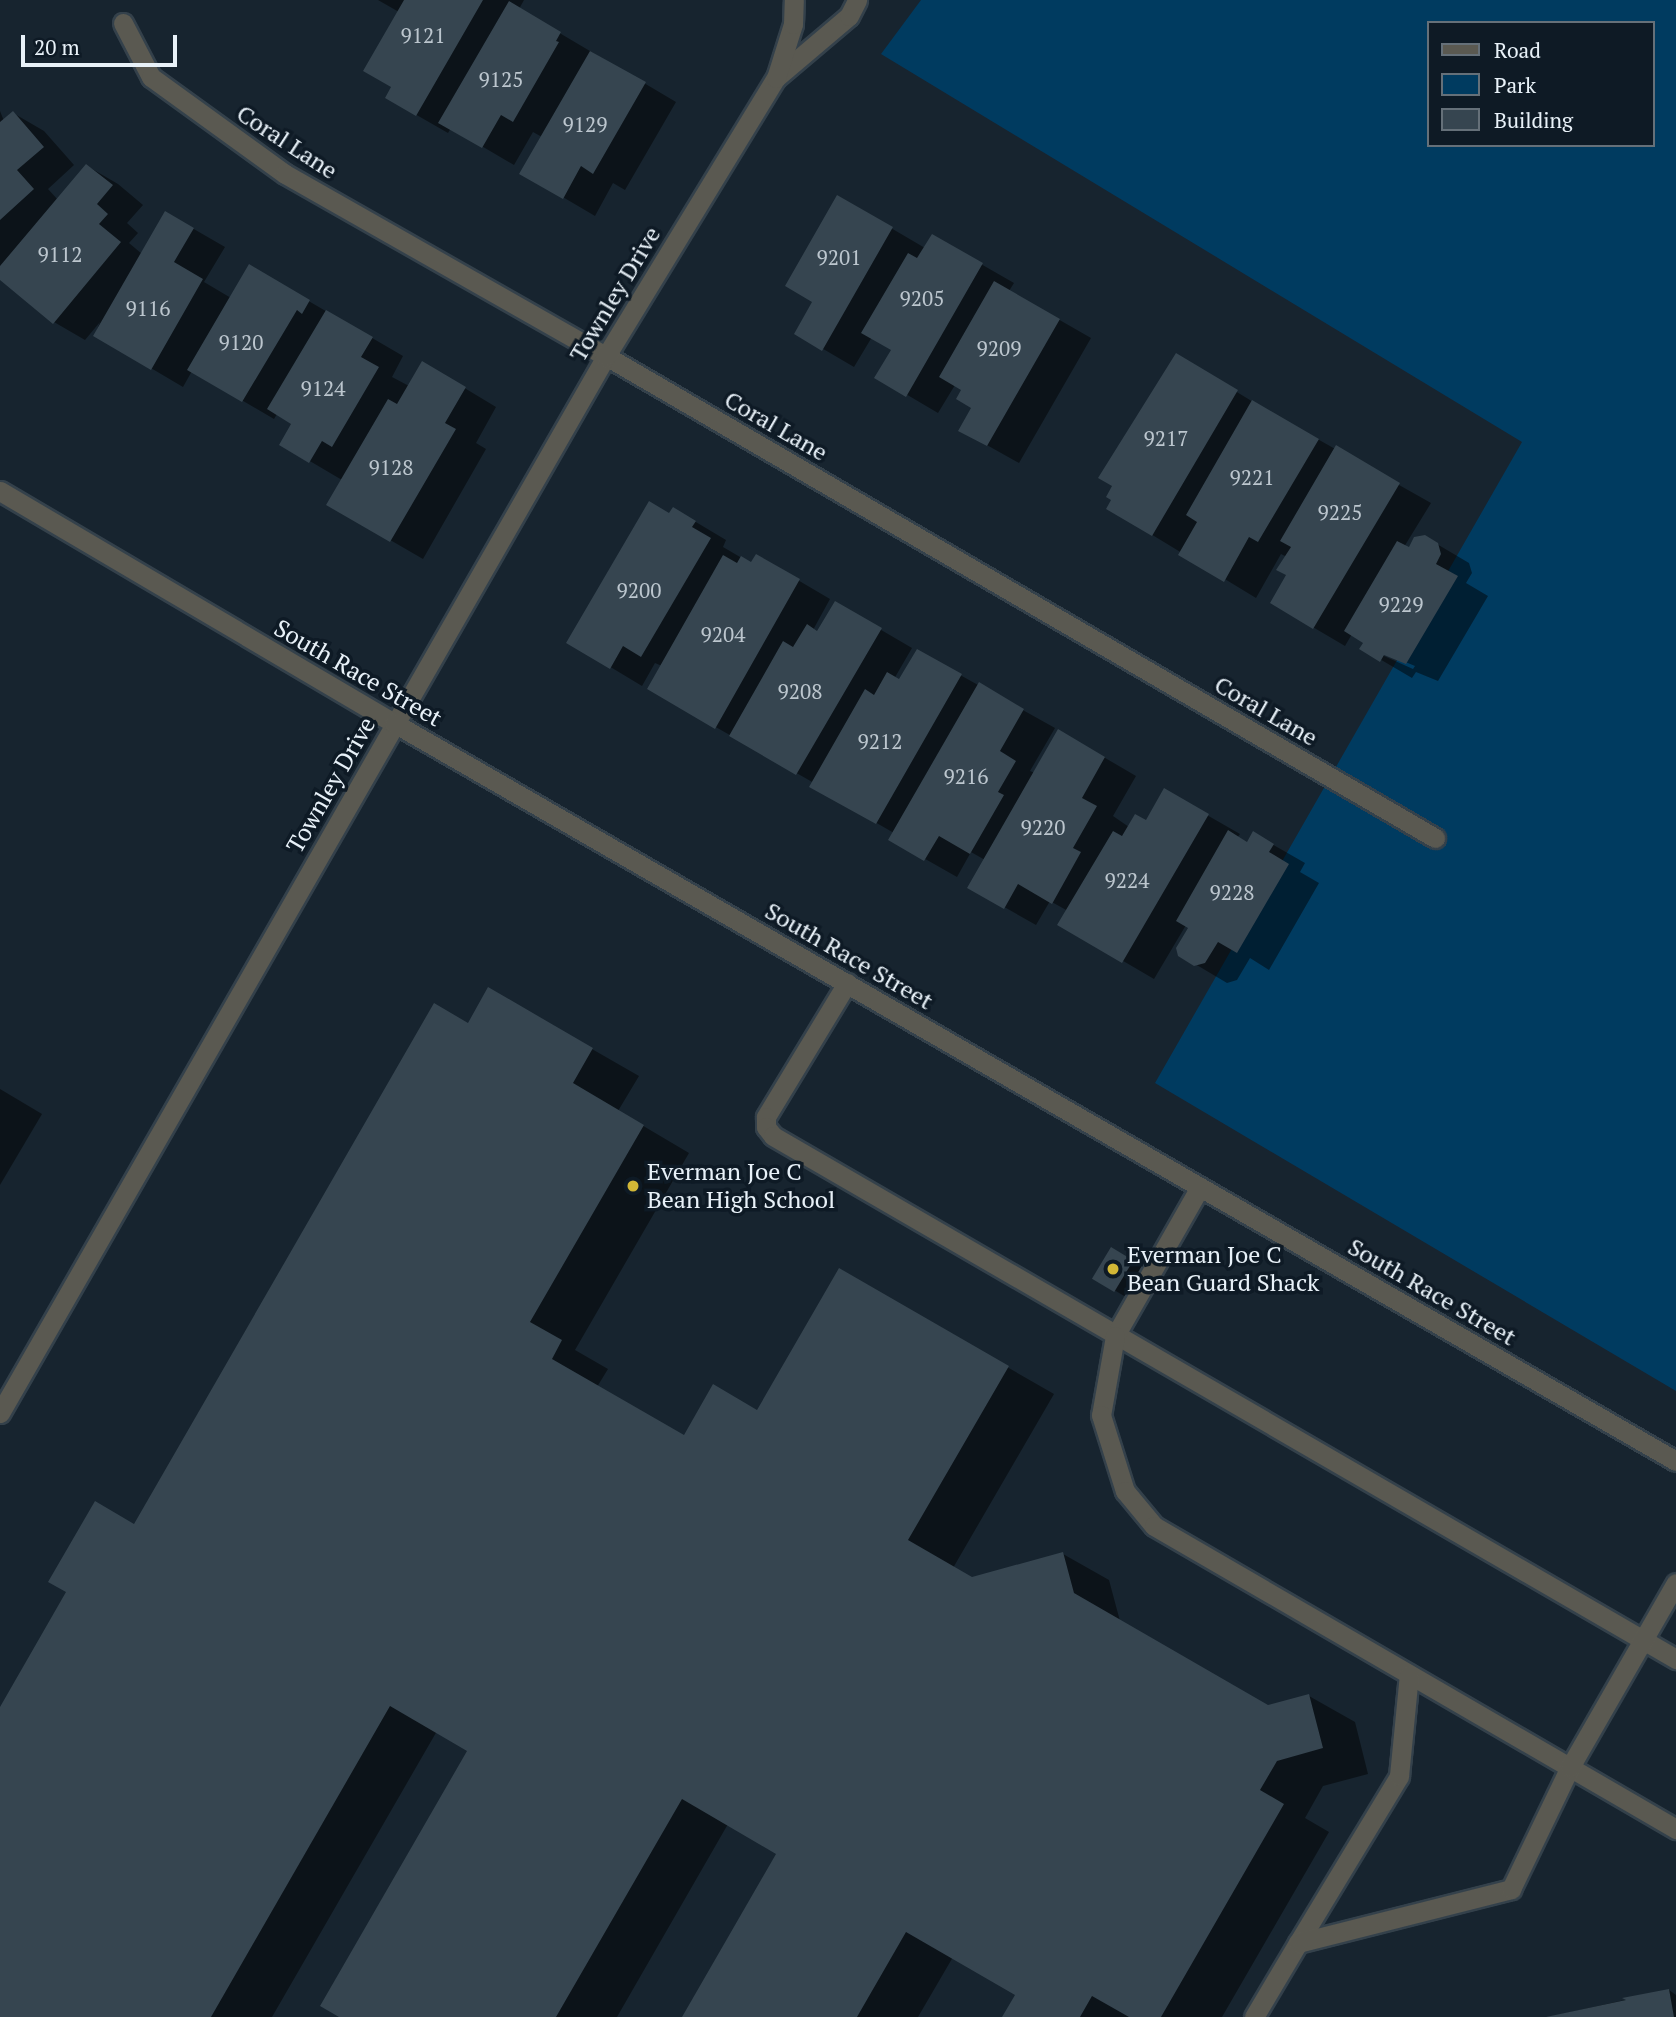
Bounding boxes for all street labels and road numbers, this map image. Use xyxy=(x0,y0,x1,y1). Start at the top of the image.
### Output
street label: Coral Lane xyxy=(231,99,343,185)
street label: Townley Drive xyxy=(563,221,667,367)
street label: Coral Lane xyxy=(719,385,833,467)
street label: South Race Street xyxy=(269,613,447,733)
street label: Coral Lane xyxy=(1209,670,1323,752)
street label: Townley Drive xyxy=(281,712,381,858)
street label: South Race Street xyxy=(760,896,938,1016)
street label: South Race Street xyxy=(1343,1232,1521,1352)

